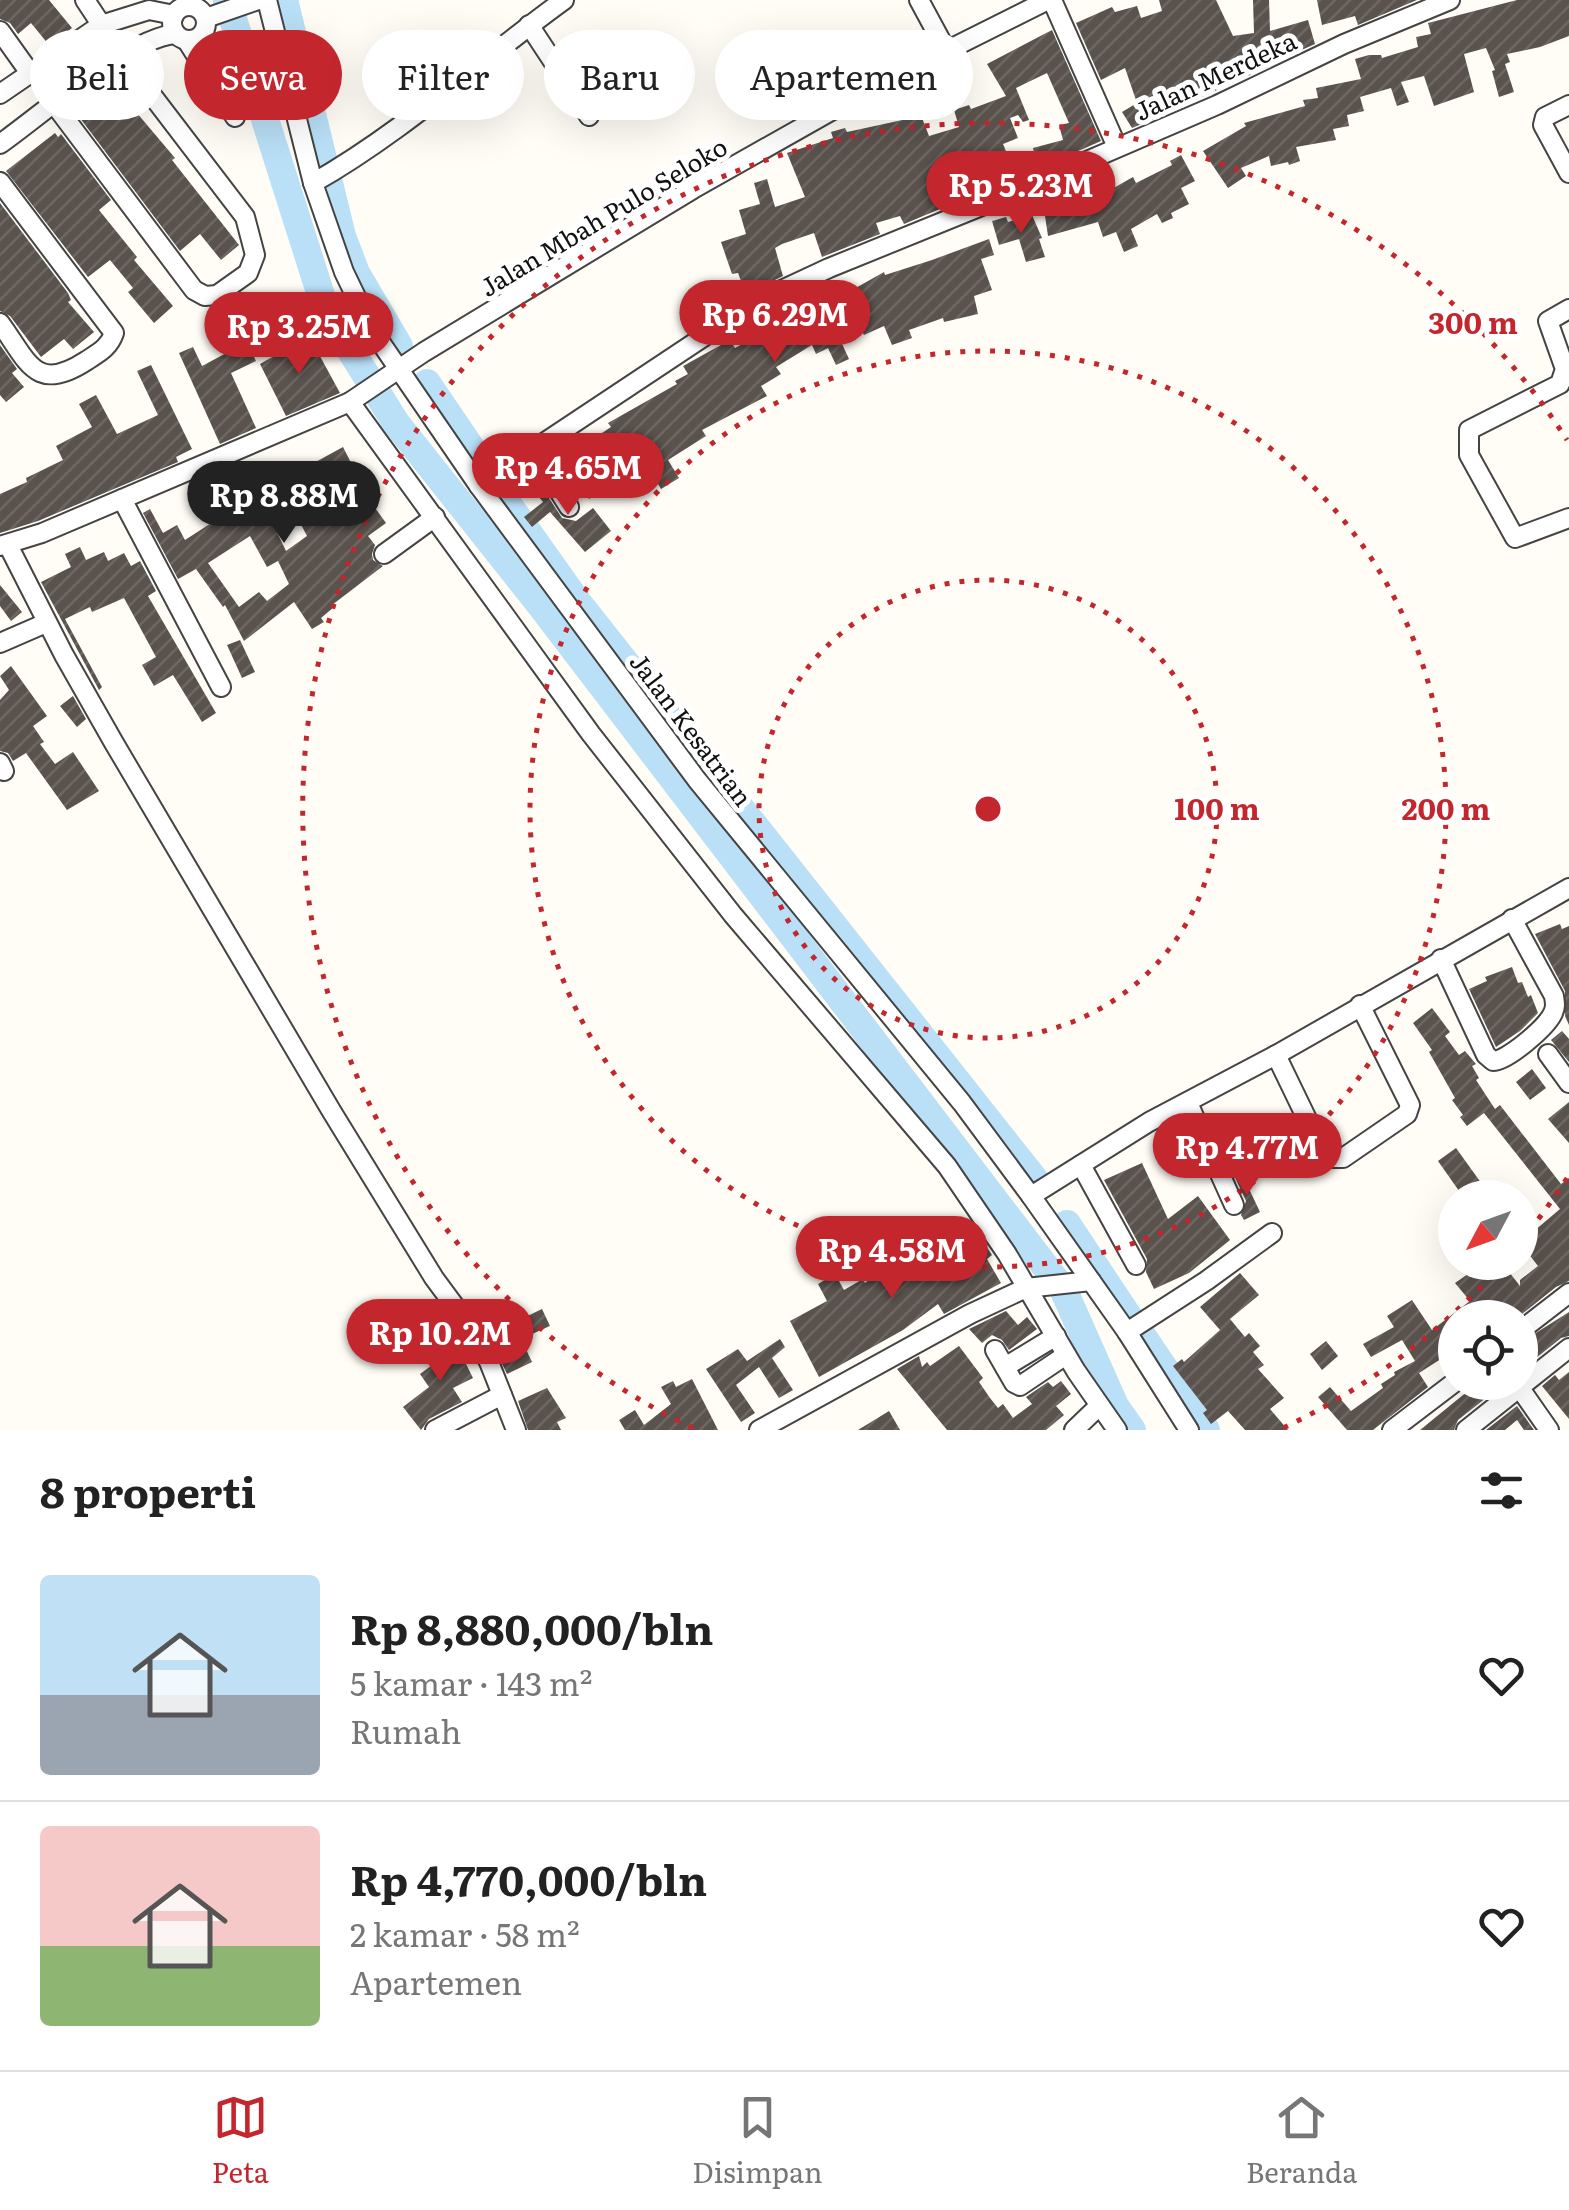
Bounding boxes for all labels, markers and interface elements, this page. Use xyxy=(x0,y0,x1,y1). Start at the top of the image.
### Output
street label: Jalan Merdeka xyxy=(1128,21,1302,129)
chip: Beli xyxy=(30,30,164,120)
chip: Sewa xyxy=(184,30,342,120)
chip: Filter xyxy=(362,30,524,120)
chip: Baru xyxy=(544,30,695,120)
chip: Apartemen xyxy=(715,30,973,120)
street label: Jalan Mbah Pulo Seloko xyxy=(472,127,734,305)
pin: Rp 5.23M xyxy=(918,151,1124,236)
text: Rp 5.23M xyxy=(948,159,1094,207)
pin: Rp 6.29M xyxy=(672,280,878,365)
text: Rp 6.29M xyxy=(701,288,849,336)
pin: Rp 3.25M xyxy=(196,292,402,377)
text: 300 m xyxy=(1428,299,1518,343)
text: Rp 3.25M xyxy=(226,300,372,348)
pin: Rp 4.65M xyxy=(465,433,671,518)
text: Rp 4.65M xyxy=(494,441,642,489)
pin: Rp 8.88M xyxy=(181,461,387,546)
text: Rp 8.88M xyxy=(209,469,359,517)
street label: Jalan Kesatrian xyxy=(622,644,762,814)
text: 100 m xyxy=(1174,785,1260,829)
text: 200 m xyxy=(1402,785,1491,829)
centre of rings xyxy=(970,791,1006,827)
pin: Rp 4.77M xyxy=(1144,1113,1350,1198)
text: Rp 4.77M xyxy=(1175,1121,1319,1169)
north arrow xyxy=(1438,1180,1538,1280)
map controls xyxy=(1438,1180,1538,1400)
pin: Rp 4.58M xyxy=(789,1216,995,1301)
text: Rp 4.58M xyxy=(818,1224,966,1272)
pin: Rp 10.2M xyxy=(337,1299,543,1384)
button: locate xyxy=(1438,1300,1538,1400)
text: Rp 10.2M xyxy=(368,1307,512,1355)
text: 8 properti xyxy=(40,1459,256,1521)
icon: filters xyxy=(1474,1463,1529,1518)
text: Rp 8,880,000/bln xyxy=(350,1596,714,1658)
icon: home xyxy=(120,1615,240,1735)
icon: heart xyxy=(1474,1648,1529,1703)
text: 5 kamar · 143 m² xyxy=(350,1658,593,1706)
text: Rumah xyxy=(350,1706,462,1754)
text: Rp 4,770,000/bln xyxy=(350,1847,707,1909)
icon: home xyxy=(120,1866,240,1986)
icon: heart xyxy=(1474,1899,1529,1954)
text: 2 kamar · 58 m² xyxy=(350,1909,580,1957)
text: Apartemen xyxy=(350,1957,522,2005)
tab: Peta xyxy=(212,2090,269,2192)
tab: Disimpan xyxy=(692,2090,822,2192)
tab: Beranda xyxy=(1246,2090,1357,2192)

